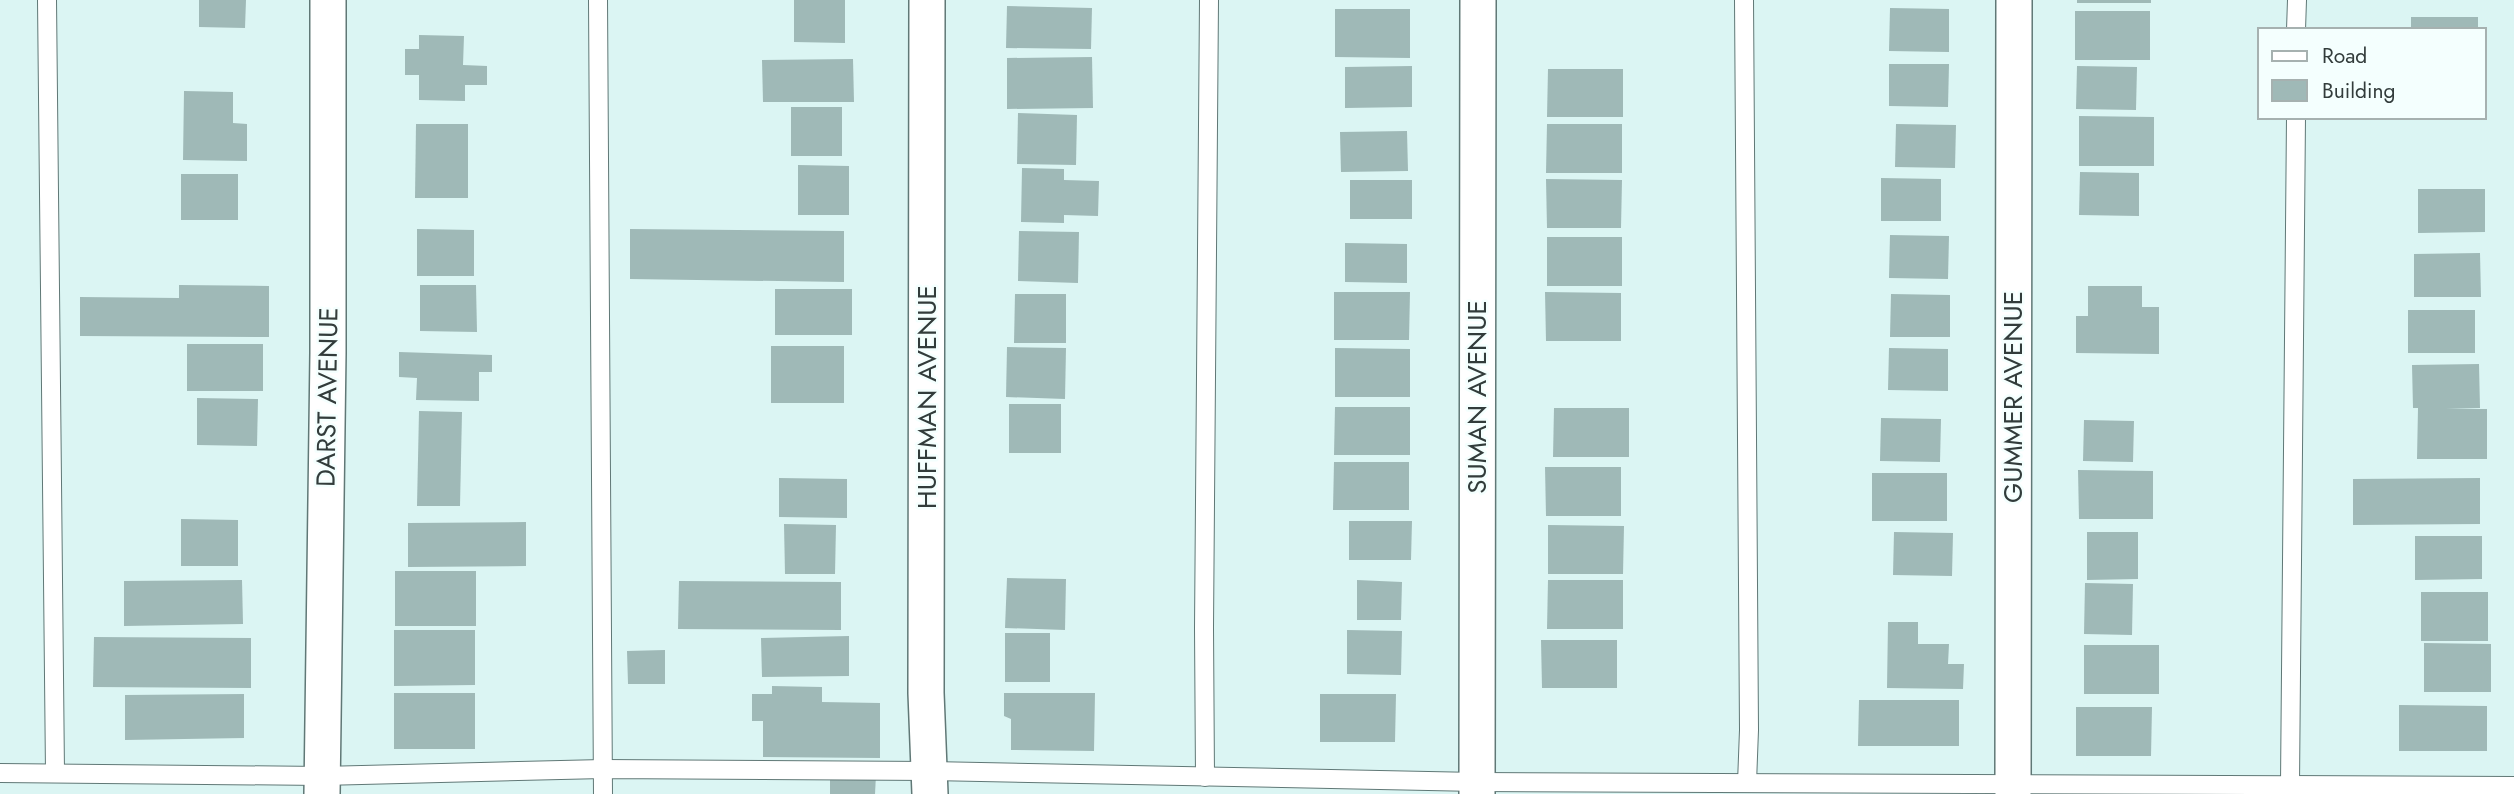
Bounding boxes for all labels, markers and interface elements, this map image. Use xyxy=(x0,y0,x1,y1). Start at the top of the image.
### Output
legend xyxy=(2258,28,2486,119)
text: Road xyxy=(2322,41,2367,71)
text: Building xyxy=(2322,76,2395,106)
street label: HUFFMAN AVENUE xyxy=(908,285,946,509)
street label: GUMMER AVENUE xyxy=(1994,291,2032,503)
street label: SUMAN AVENUE xyxy=(1458,300,1496,494)
street label: DARST AVENUE xyxy=(306,307,348,487)

